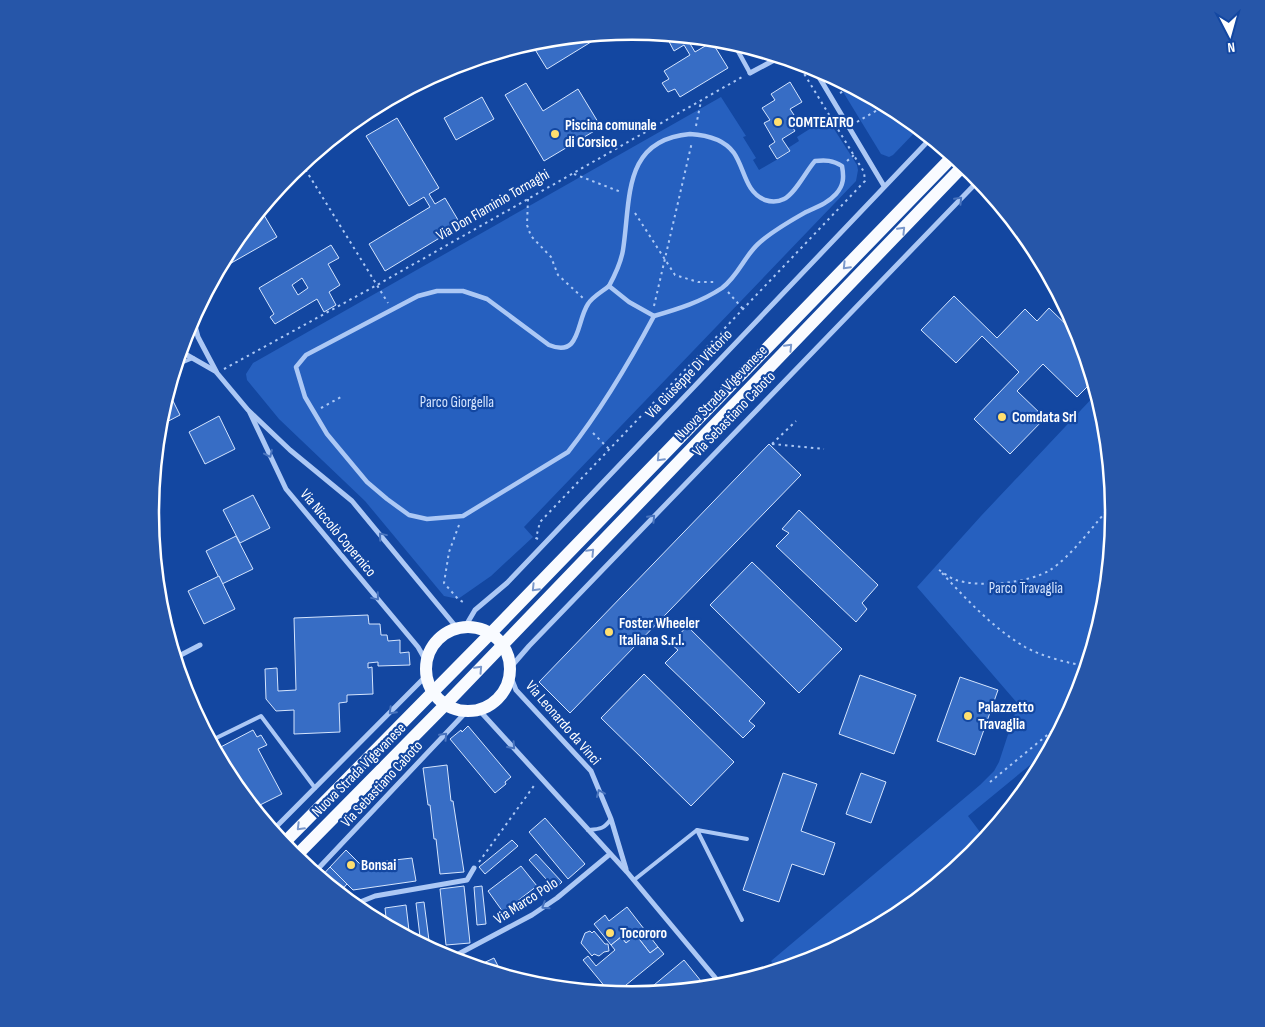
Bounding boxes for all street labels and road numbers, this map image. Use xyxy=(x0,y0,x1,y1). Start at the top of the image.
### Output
street label: Via Don Flaminio Tornaghi xyxy=(433,165,553,245)
street label: Via Giuseppe Di Vittorio xyxy=(641,325,737,423)
street label: Nuova Strada Vigevanese xyxy=(671,341,771,445)
street label: Via Sebastiano Caboto xyxy=(688,367,780,461)
street label: Via Niccolò Copernico xyxy=(296,485,380,581)
street label: Via Leonardo da Vinci xyxy=(521,677,605,769)
street label: Nuova Strada Vigevanese xyxy=(308,719,410,821)
street label: Via Sebastiano Caboto xyxy=(337,737,427,831)
street label: Via Marco Polo xyxy=(490,873,562,929)

